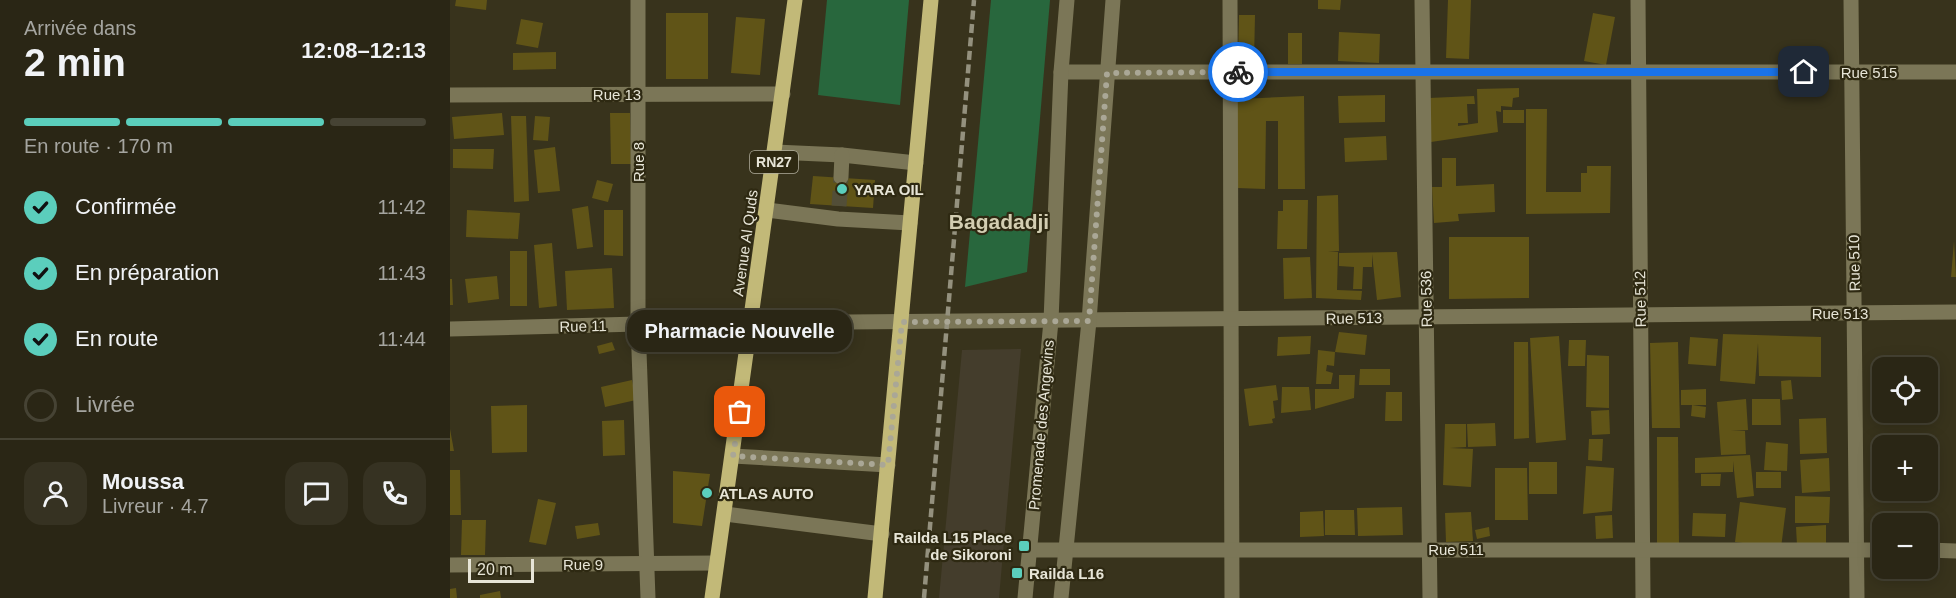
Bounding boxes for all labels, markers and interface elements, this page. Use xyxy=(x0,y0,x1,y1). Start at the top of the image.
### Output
text: Arrivée dans xyxy=(24,17,136,39)
text: 12:08–12:13 xyxy=(301,38,426,63)
text: 2 min xyxy=(24,41,126,84)
courier xyxy=(1208,42,1268,102)
pin xyxy=(1778,46,1829,97)
icon: home xyxy=(1787,55,1820,88)
icon: bike xyxy=(1222,56,1255,89)
street label: Rue 515 xyxy=(1841,64,1897,81)
street label: Rue 13 xyxy=(593,86,641,103)
text: En route · 170 m xyxy=(24,135,173,157)
street label: Rue 8 xyxy=(630,142,647,182)
road number: RN27 xyxy=(750,151,798,173)
place label: YARA OIL xyxy=(854,181,924,198)
marker: YARA OIL xyxy=(835,182,849,196)
street label: Avenue Al Quds xyxy=(729,189,761,297)
icon: check xyxy=(24,191,57,224)
text: Confirmée xyxy=(75,194,176,219)
text: 11:42 xyxy=(377,196,426,218)
district label: Bagadadji xyxy=(949,210,1049,233)
street label: Rue 510 xyxy=(1845,234,1863,292)
icon: check xyxy=(24,257,57,290)
text: En préparation xyxy=(75,260,219,285)
text: 11:43 xyxy=(377,262,426,284)
street label: Rue 536 xyxy=(1417,270,1435,328)
street label: Rue 512 xyxy=(1631,270,1649,328)
street label: Rue 513 xyxy=(1812,305,1868,322)
street label: Rue 513 xyxy=(1325,309,1383,327)
callout: Pharmacie Nouvelle xyxy=(628,310,853,352)
street label: Rue 11 xyxy=(559,317,607,335)
text: Pharmacie Nouvelle xyxy=(644,320,835,342)
icon: check xyxy=(24,323,57,356)
text: En route xyxy=(75,326,158,351)
text: 11:44 xyxy=(377,328,426,350)
street label: Promenade des Angevins xyxy=(1025,339,1057,511)
map controls xyxy=(1872,357,1938,579)
button: locate xyxy=(1872,357,1938,423)
pin xyxy=(714,386,765,437)
text: Livrée xyxy=(75,392,135,417)
icon: bag xyxy=(723,395,756,428)
button: + xyxy=(1872,435,1938,501)
button: person xyxy=(24,462,87,525)
button: chat xyxy=(285,462,348,525)
button: phone xyxy=(363,462,426,525)
text: Moussa xyxy=(102,469,184,494)
place label: ATLAS AUTO xyxy=(719,485,814,502)
marker: ATLAS AUTO xyxy=(700,486,714,500)
text: Livreur · 4.7 xyxy=(102,495,209,517)
button: − xyxy=(1872,513,1938,579)
place label: Railda L15 Place de Sikoroni xyxy=(894,529,1012,563)
marker: Railda L15 Place de Sikoroni xyxy=(1017,539,1031,553)
street label: Rue 511 xyxy=(1428,541,1484,558)
scale bar xyxy=(468,556,534,584)
street label: Rue 9 xyxy=(563,556,603,573)
text: 20 m xyxy=(477,561,513,578)
place label: Railda L16 xyxy=(1029,565,1104,582)
marker: Railda L16 xyxy=(1010,566,1024,580)

